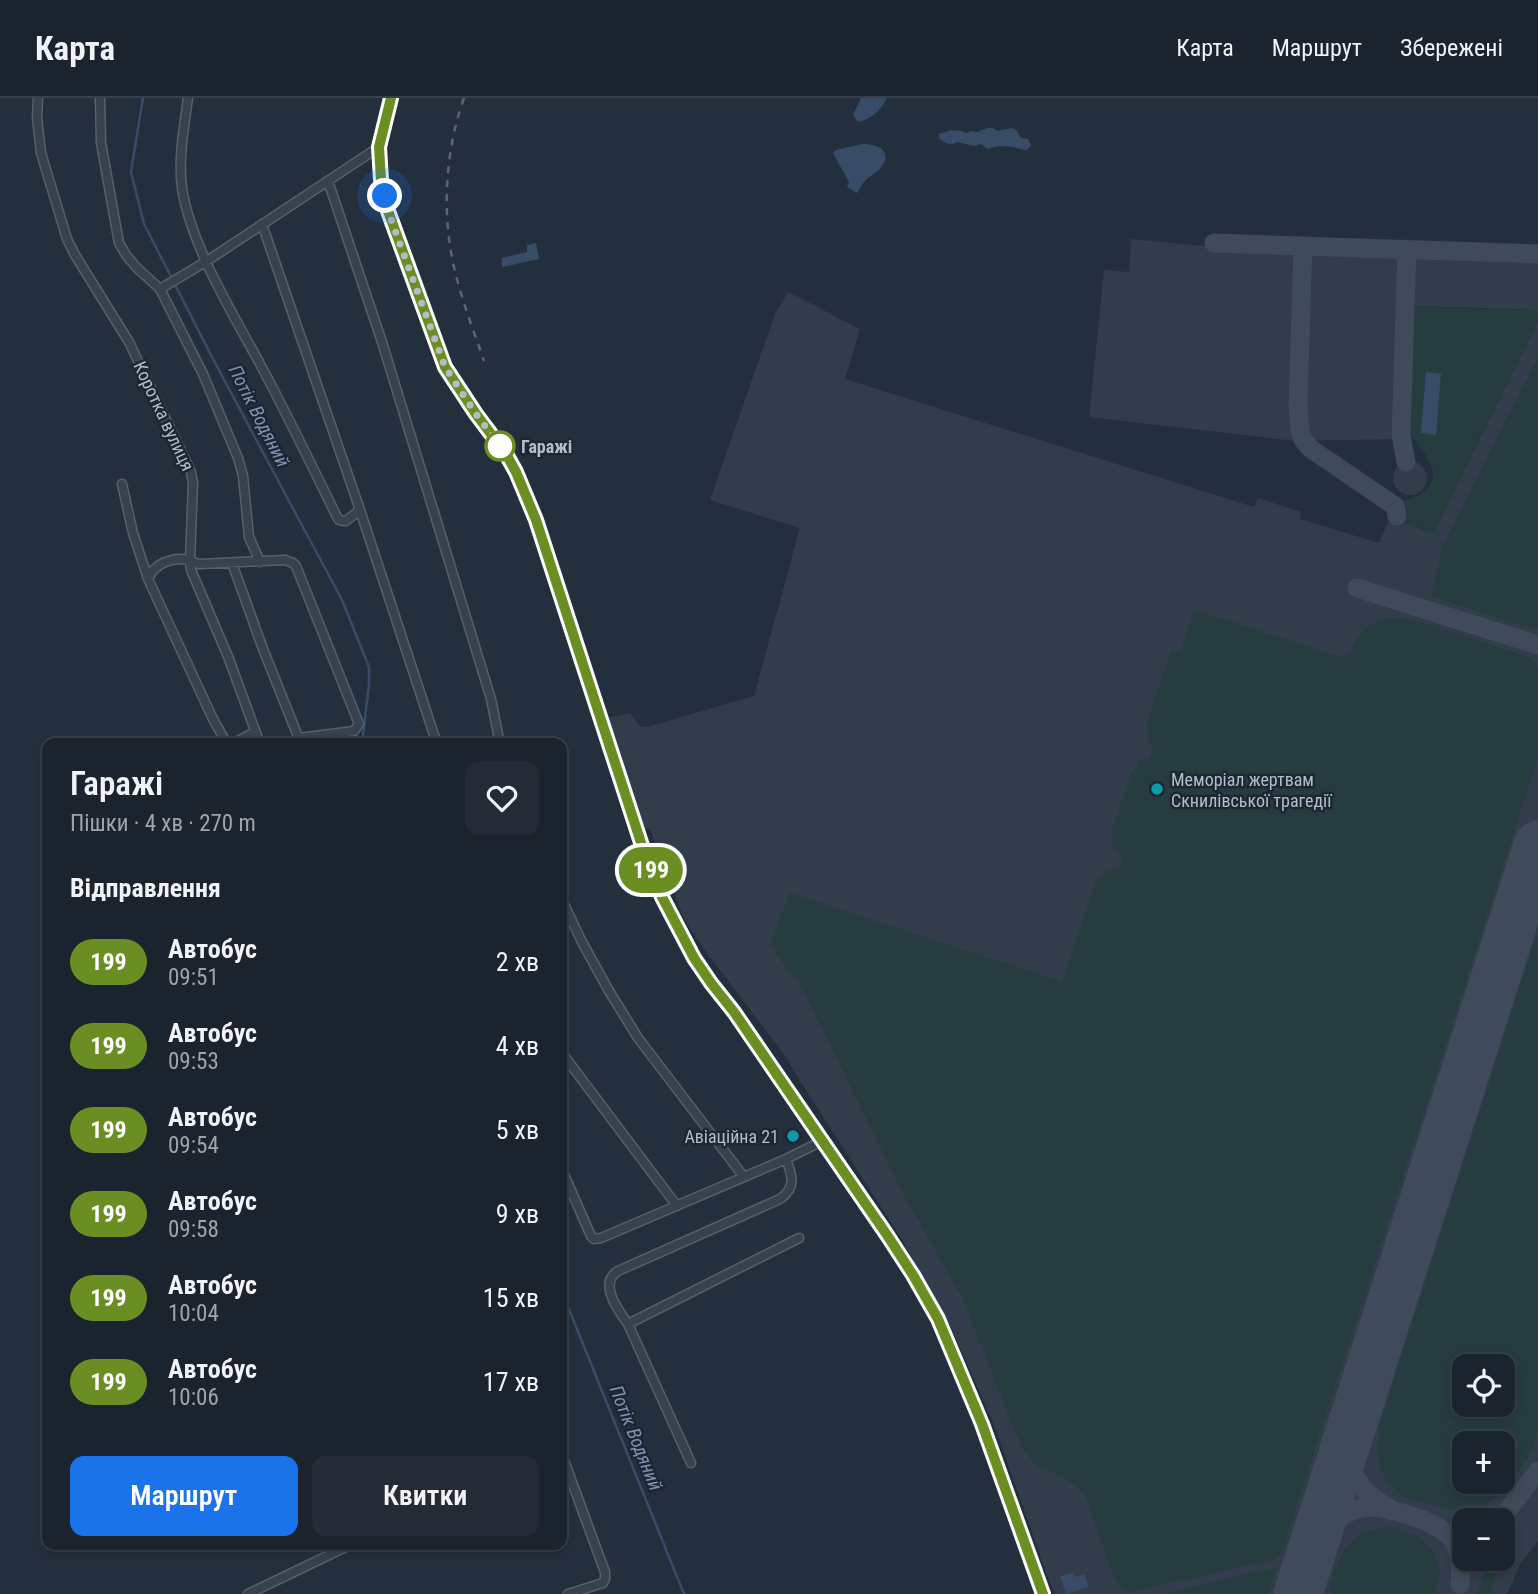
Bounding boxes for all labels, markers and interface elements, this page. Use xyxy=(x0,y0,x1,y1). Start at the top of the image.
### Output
text: Карта xyxy=(35,29,115,68)
text: Карта xyxy=(1176,34,1234,62)
text: Маршрут xyxy=(1272,34,1362,62)
text: Збережені xyxy=(1400,34,1503,62)
your location xyxy=(367,178,402,213)
street label: Коротка вулиця xyxy=(129,358,199,474)
water label: Потік Водяний xyxy=(223,361,295,471)
marker: Гаражі xyxy=(485,431,515,461)
place label: Гаражі xyxy=(521,436,572,457)
button: heart xyxy=(465,761,539,835)
text: Гаражі xyxy=(70,764,163,803)
place label: Меморіал жертвам Скнилівської трагедії xyxy=(1171,769,1332,811)
marker: Меморіал жертвам Скнилівської трагедії xyxy=(1149,781,1165,797)
text: Пішки · 4 хв · 270 m xyxy=(70,810,256,837)
line badge: 199 xyxy=(611,847,691,893)
text: 199 xyxy=(633,856,669,884)
text: Відправлення xyxy=(70,873,221,903)
text: Автобус xyxy=(168,934,257,964)
text: 2 хв xyxy=(496,947,539,977)
text: 199 xyxy=(90,948,127,976)
text: 09:51 xyxy=(168,964,219,991)
text: Автобус xyxy=(168,1018,257,1048)
text: 4 хв xyxy=(496,1031,539,1061)
text: 199 xyxy=(90,1032,127,1060)
text: 09:53 xyxy=(168,1048,219,1075)
text: Автобус xyxy=(168,1102,257,1132)
text: 5 хв xyxy=(496,1115,539,1145)
text: 199 xyxy=(90,1116,127,1144)
place label: Авіаційна 21 xyxy=(684,1126,779,1147)
marker: Авіаційна 21 xyxy=(785,1128,801,1144)
text: 09:54 xyxy=(168,1132,219,1159)
text: Автобус xyxy=(168,1186,257,1216)
text: 9 хв xyxy=(496,1199,539,1229)
text: 199 xyxy=(90,1200,127,1228)
text: 09:58 xyxy=(168,1216,219,1243)
text: Автобус xyxy=(168,1270,257,1300)
text: 15 хв xyxy=(483,1283,539,1313)
text: 199 xyxy=(90,1284,127,1312)
text: 10:04 xyxy=(168,1300,219,1327)
text: Автобус xyxy=(168,1354,257,1384)
map controls xyxy=(1452,1354,1515,1571)
button: locate xyxy=(1452,1354,1515,1417)
text: 17 хв xyxy=(483,1367,539,1397)
text: 199 xyxy=(90,1368,127,1396)
water label: Потік Водяний xyxy=(604,1382,668,1494)
text: 10:06 xyxy=(168,1384,219,1411)
button: + xyxy=(1452,1431,1515,1494)
button: Маршрут xyxy=(70,1456,298,1536)
button: Квитки xyxy=(312,1456,539,1536)
button: − xyxy=(1452,1508,1515,1571)

